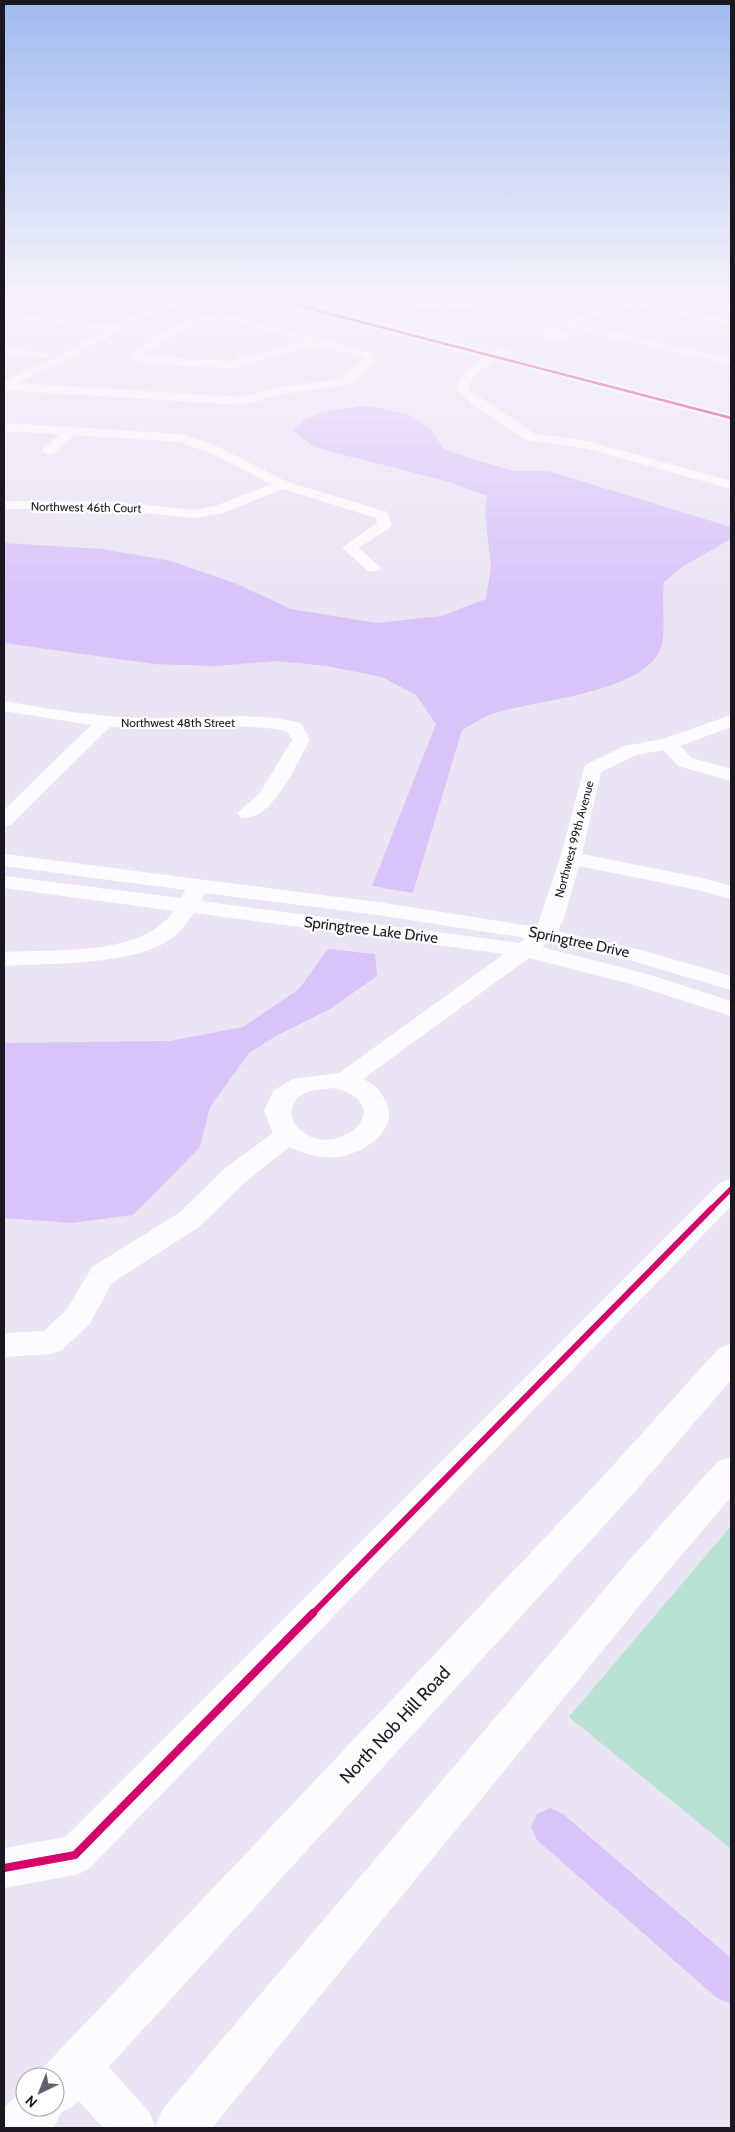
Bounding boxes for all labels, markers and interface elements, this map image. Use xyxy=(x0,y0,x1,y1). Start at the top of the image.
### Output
street label: Northwest 46th Court xyxy=(31,499,141,515)
street label: Northwest 48th Street xyxy=(121,715,235,730)
street label: Northwest 99th Avenue xyxy=(551,779,597,899)
street label: Springtree Lake Drive xyxy=(303,913,439,947)
street label: Springtree Drive xyxy=(527,923,631,962)
street label: North Nob Hill Road xyxy=(335,1662,455,1788)
north arrow xyxy=(15,2067,65,2117)
text: N xyxy=(21,2092,41,2111)

